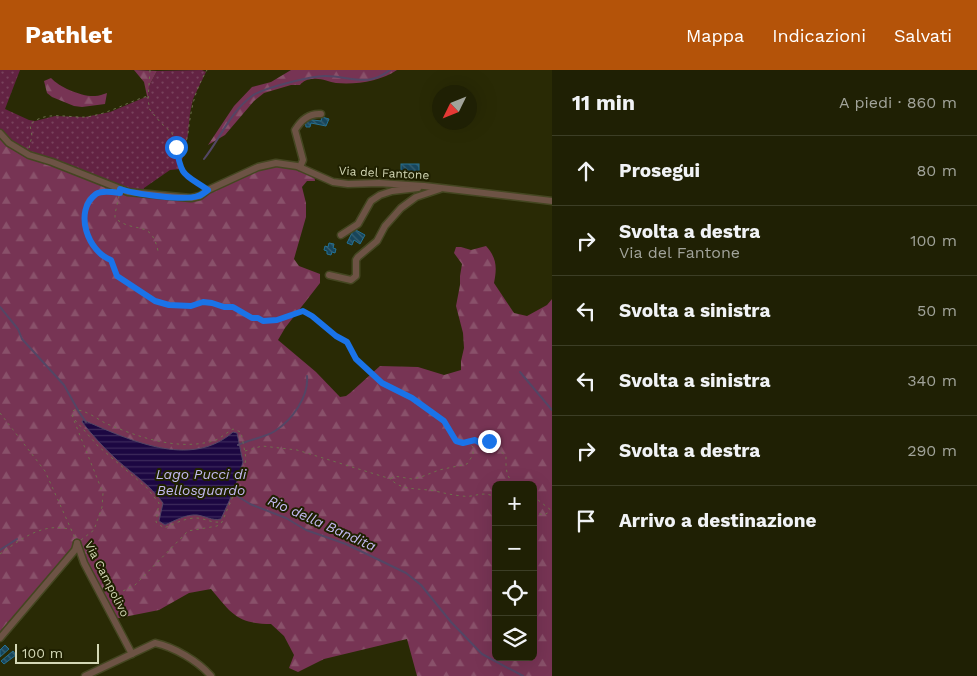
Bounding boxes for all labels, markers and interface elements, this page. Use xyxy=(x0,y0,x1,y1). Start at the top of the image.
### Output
text: Pathlet xyxy=(25,21,112,49)
text: Mappa xyxy=(686,25,744,46)
text: Indicazioni xyxy=(772,25,866,46)
text: Salvati xyxy=(894,25,952,46)
north arrow xyxy=(432,85,477,130)
text: 11 min xyxy=(572,90,635,115)
text: A piedi · 860 m xyxy=(839,93,957,112)
route start xyxy=(165,136,188,159)
icon: ahead xyxy=(572,157,600,185)
text: Prosegui xyxy=(619,159,700,182)
text: 80 m xyxy=(916,161,957,180)
street label: Via del Fantone xyxy=(338,164,430,182)
text: Svolta a destra xyxy=(619,220,760,243)
icon: right xyxy=(572,227,600,255)
text: 100 m xyxy=(910,231,957,250)
text: Via del Fantone xyxy=(619,243,740,262)
icon: left xyxy=(572,297,600,325)
text: Svolta a sinistra xyxy=(619,299,770,322)
text: 50 m xyxy=(917,301,957,320)
icon: left xyxy=(572,367,600,395)
text: Svolta a sinistra xyxy=(619,369,770,392)
text: 340 m xyxy=(907,371,957,390)
route end xyxy=(478,430,501,453)
icon: right xyxy=(572,437,600,465)
text: Svolta a destra xyxy=(619,439,760,462)
text: 290 m xyxy=(907,441,957,460)
water label: Lago Pucci di Bellosguardo xyxy=(156,466,247,498)
map controls xyxy=(492,481,537,661)
button: + xyxy=(492,481,537,526)
water label: Rio della Bandita xyxy=(266,492,379,554)
icon: arrive xyxy=(572,507,600,535)
text: Arrivo a destinazione xyxy=(619,509,816,532)
button: − xyxy=(492,526,537,571)
street label: Via Campolivo xyxy=(82,539,132,619)
button: locate xyxy=(492,571,537,616)
button: layers xyxy=(492,616,537,661)
scale bar xyxy=(15,641,99,664)
text: 100 m xyxy=(22,645,63,661)

